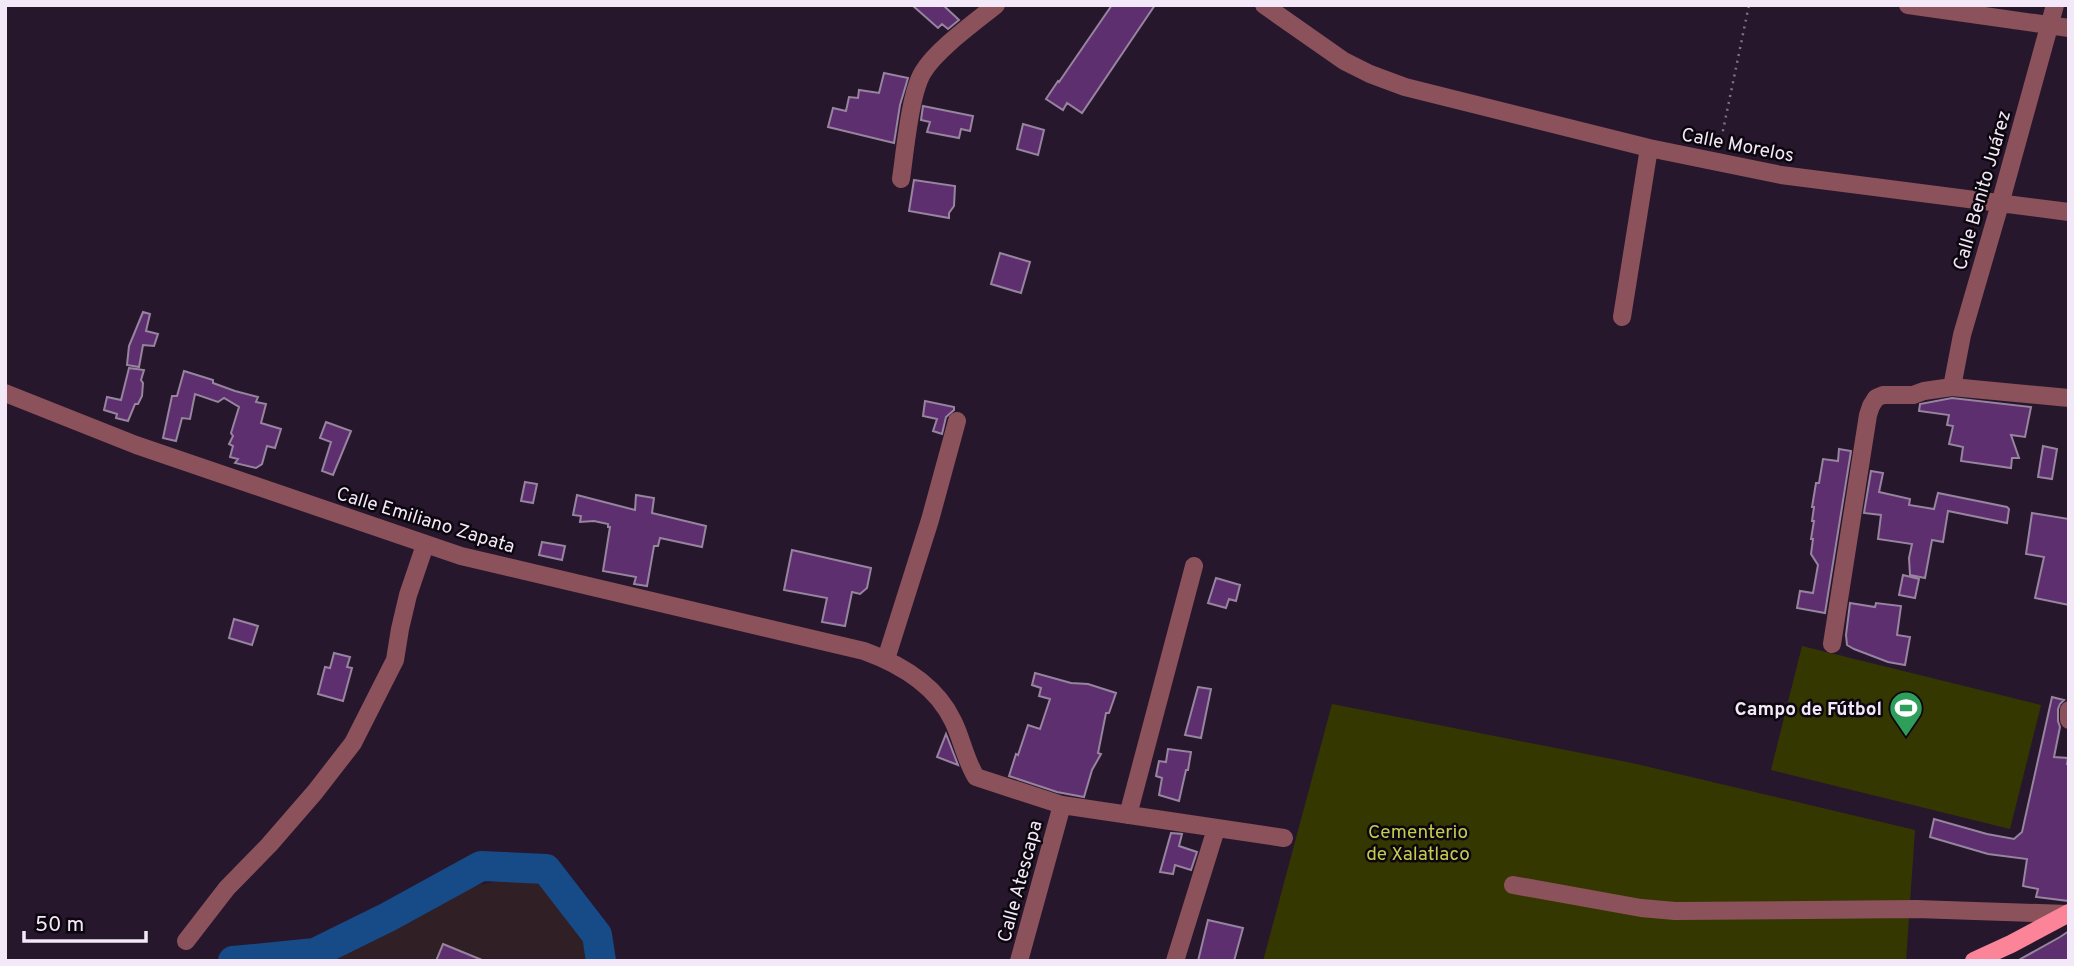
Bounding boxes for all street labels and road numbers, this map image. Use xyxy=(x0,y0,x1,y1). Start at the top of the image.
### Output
street label: Calle Benito Juárez xyxy=(1949,108,2017,273)
street label: Calle Morelos xyxy=(1679,123,1796,169)
street label: Calle Emiliano Zapata xyxy=(333,482,518,560)
street label: Calle Atescapa xyxy=(993,818,1049,945)

